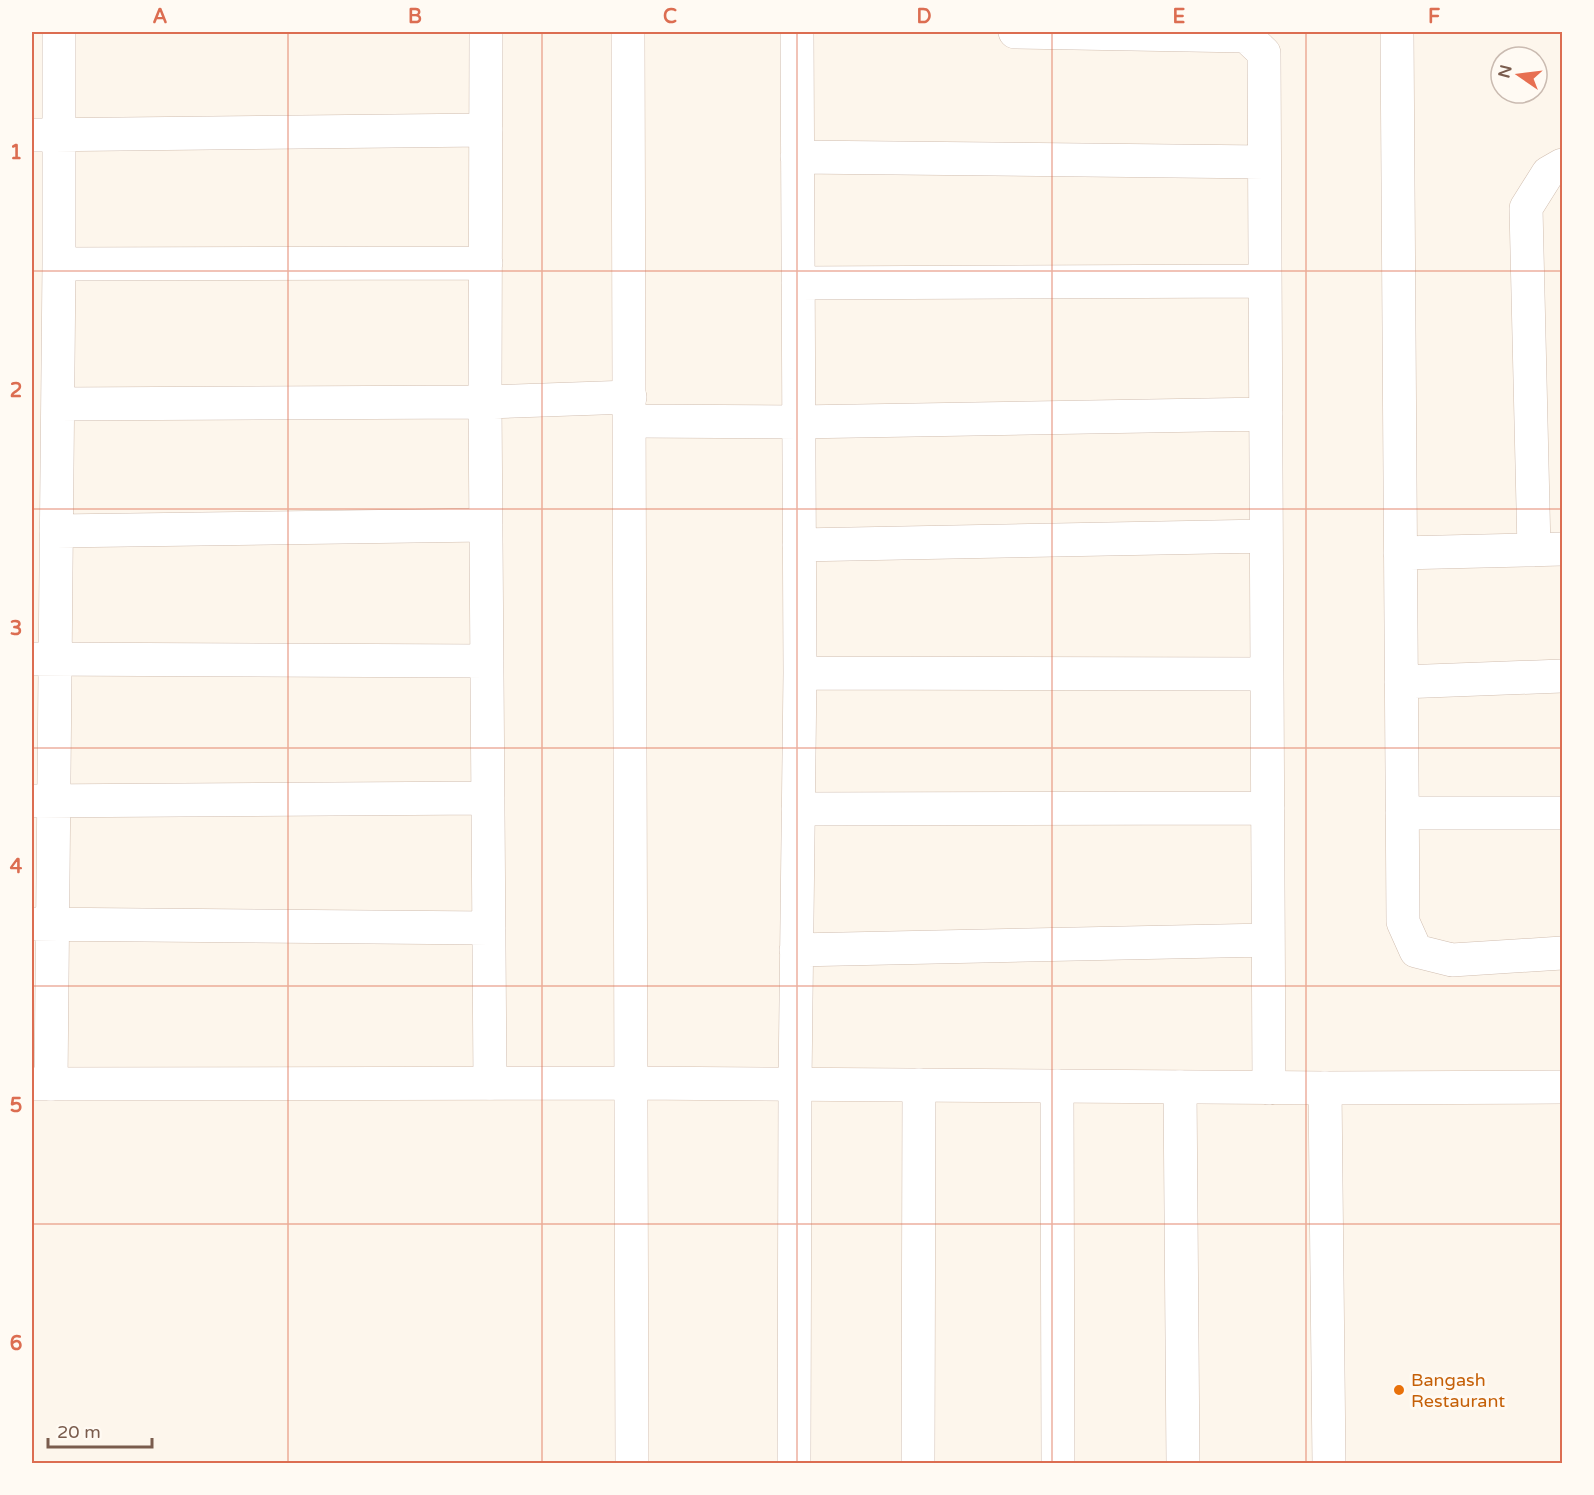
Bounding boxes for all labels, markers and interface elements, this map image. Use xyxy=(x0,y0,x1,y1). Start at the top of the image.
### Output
text: A xyxy=(153,5,168,29)
text: B xyxy=(408,5,422,29)
text: C xyxy=(663,5,677,29)
text: D xyxy=(916,5,932,29)
text: E xyxy=(1173,5,1186,29)
text: F xyxy=(1428,5,1440,29)
north arrow xyxy=(1489,45,1549,105)
text: N xyxy=(1494,63,1517,80)
text: 1 xyxy=(10,141,22,165)
text: 2 xyxy=(10,379,22,403)
text: 3 xyxy=(10,617,22,641)
text: 4 xyxy=(10,855,23,879)
text: 5 xyxy=(10,1094,22,1118)
text: 6 xyxy=(10,1332,22,1356)
place label: Bangash Restaurant xyxy=(1411,1369,1505,1412)
marker: Bangash Restaurant xyxy=(1392,1383,1406,1397)
scale bar xyxy=(48,1411,152,1449)
text: 20 m xyxy=(57,1421,101,1443)

